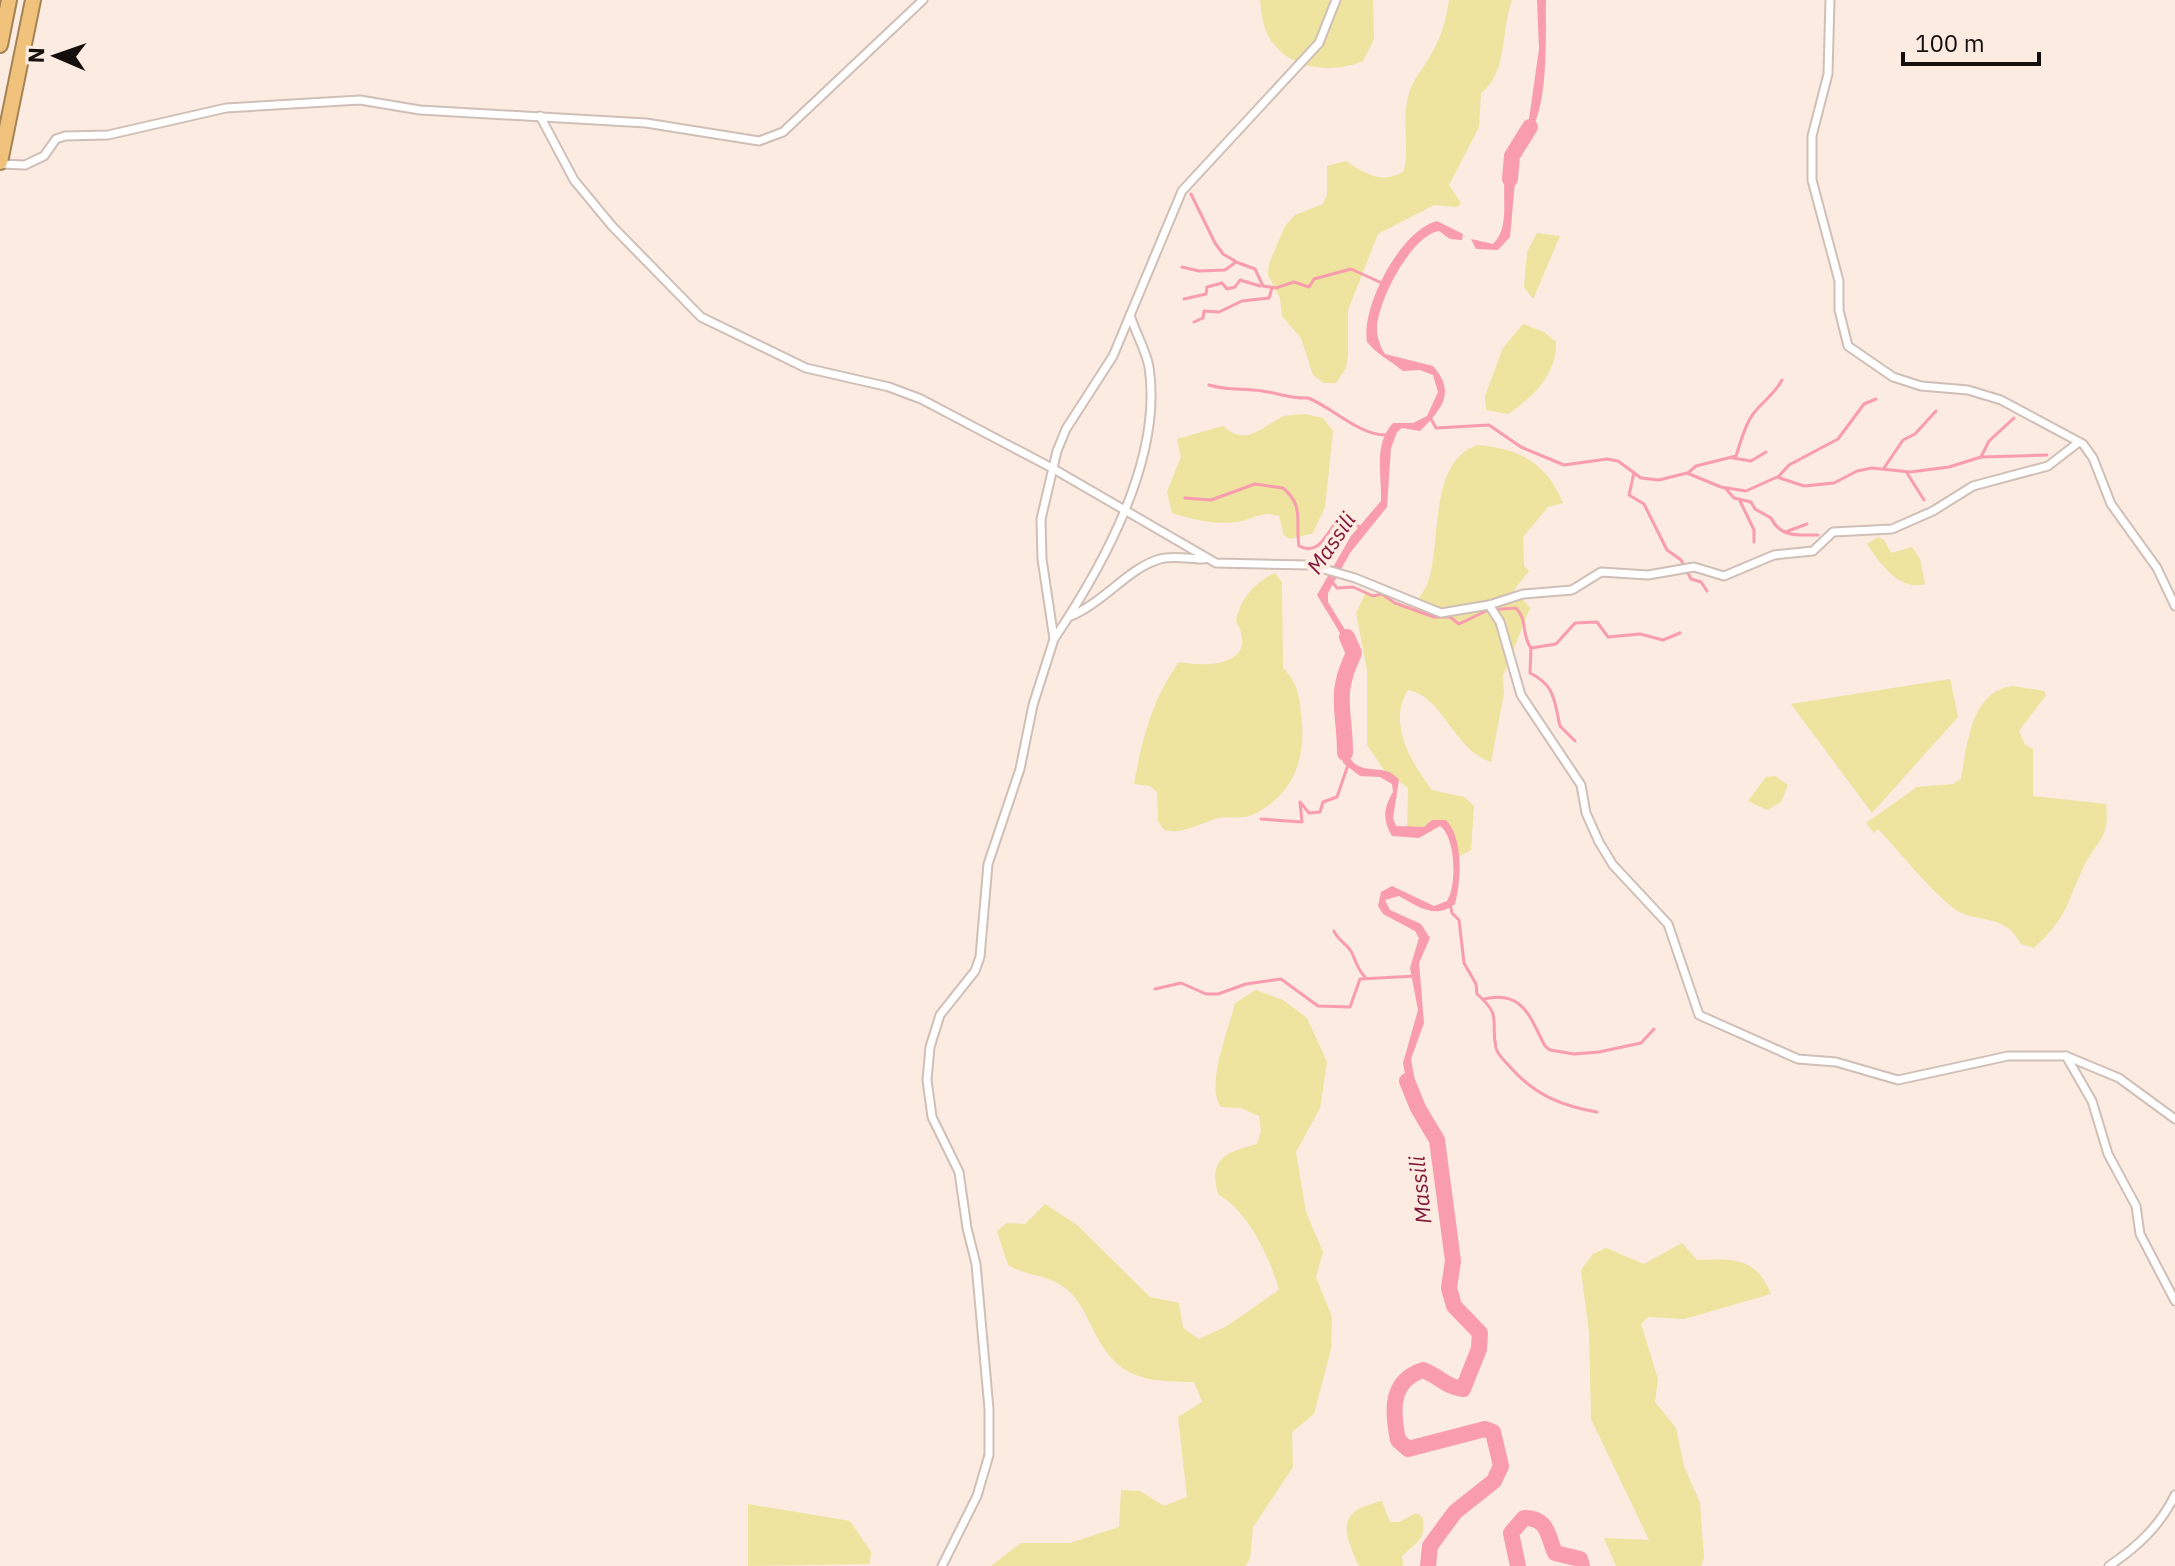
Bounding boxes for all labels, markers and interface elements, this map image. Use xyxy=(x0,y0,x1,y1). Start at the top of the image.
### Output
north arrow xyxy=(16,16,96,96)
scale bar xyxy=(1903,16,2039,66)
text: 100 m xyxy=(1915,27,1985,59)
text: N xyxy=(21,47,50,64)
water label: Massili xyxy=(1300,506,1362,579)
water label: Massili xyxy=(1402,1154,1437,1225)

